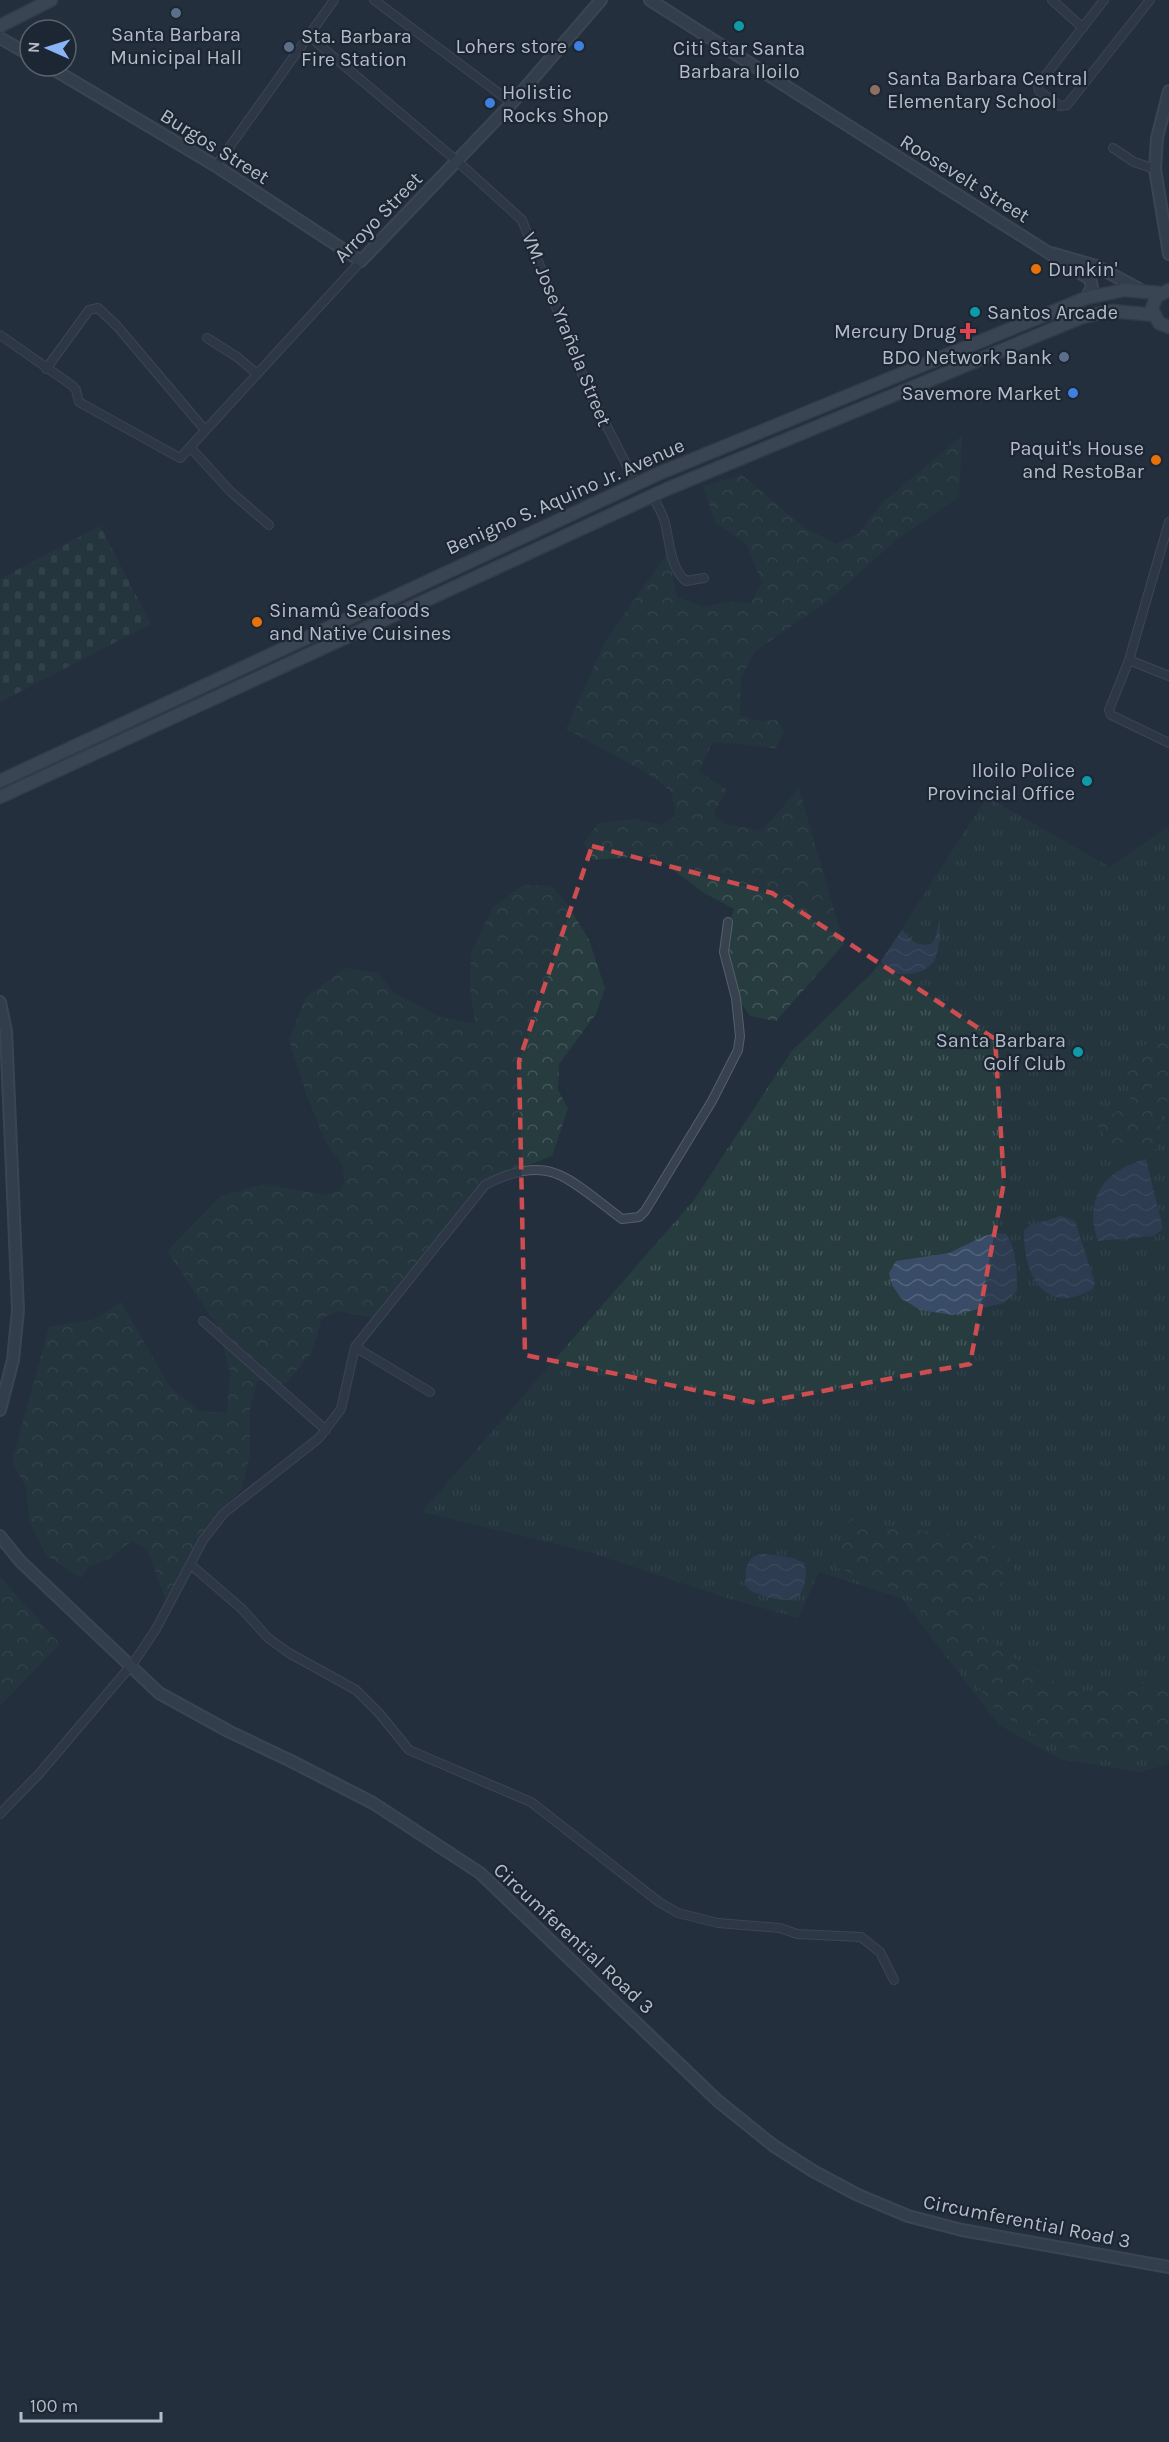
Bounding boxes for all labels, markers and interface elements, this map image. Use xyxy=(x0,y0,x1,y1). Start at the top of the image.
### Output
marker: Santa Barbara Municipal Hall xyxy=(169,6,183,20)
north arrow xyxy=(18,18,78,78)
marker: Citi Star Santa Barbara Iloilo xyxy=(732,19,746,33)
place label: Santa Barbara Municipal Hall xyxy=(110,23,242,69)
place label: Sta. Barbara Fire Station xyxy=(301,25,412,71)
place label: Lohers store xyxy=(455,35,567,58)
place label: Citi Star Santa Barbara Iloilo xyxy=(673,37,805,83)
marker: Lohers store xyxy=(572,39,586,53)
marker: Sta. Barbara Fire Station xyxy=(282,40,296,54)
text: N xyxy=(24,41,43,53)
place label: Santa Barbara Central Elementary School xyxy=(887,67,1088,113)
place label: Holistic Rocks Shop xyxy=(502,81,609,127)
marker: Santa Barbara Central Elementary School xyxy=(868,83,882,97)
marker: Holistic Rocks Shop xyxy=(483,96,497,110)
street label: Burgos Street xyxy=(156,104,274,189)
street label: Roosevelt Street xyxy=(896,129,1034,228)
street label: Arroyo Street xyxy=(330,167,428,267)
street label: VM. Jose Yrañela Street xyxy=(517,229,616,430)
place label: Dunkin' xyxy=(1048,258,1118,281)
marker: Dunkin' xyxy=(1029,262,1043,276)
place label: Santos Arcade xyxy=(987,301,1118,324)
marker: Santos Arcade xyxy=(968,305,982,319)
place label: Mercury Drug xyxy=(834,320,956,343)
marker: Mercury Drug xyxy=(961,324,975,338)
place label: BDO Network Bank xyxy=(882,346,1052,369)
marker: BDO Network Bank xyxy=(1057,350,1071,364)
place label: Savemore Market xyxy=(901,382,1061,405)
marker: Savemore Market xyxy=(1066,386,1080,400)
street label: Benigno S. Aquino Jr. Avenue xyxy=(442,433,688,560)
place label: Paquit's House and RestoBar xyxy=(1009,437,1145,483)
marker: Paquit's House and RestoBar xyxy=(1149,453,1163,467)
place label: Sinamû Seafoods and Native Cuisines xyxy=(269,599,452,645)
marker: Sinamû Seafoods and Native Cuisines xyxy=(250,615,264,629)
place label: Iloilo Police Provincial Office xyxy=(927,759,1075,805)
marker: Iloilo Police Provincial Office xyxy=(1080,774,1094,788)
place label: Santa Barbara Golf Club xyxy=(936,1029,1066,1075)
marker: Santa Barbara Golf Club xyxy=(1071,1045,1085,1059)
street label: Circumferential Road 3 xyxy=(489,1858,659,2019)
street label: Circumferential Road 3 xyxy=(921,2190,1133,2253)
scale bar xyxy=(21,2385,160,2423)
text: 100 m xyxy=(30,2395,78,2417)

